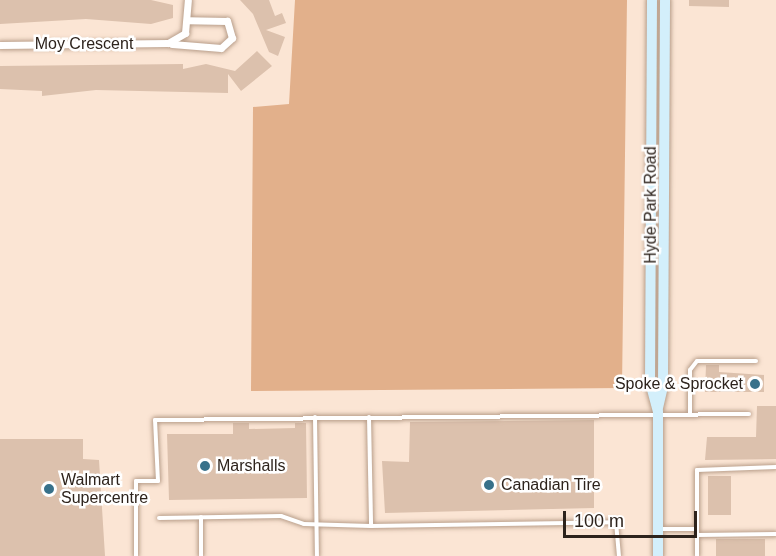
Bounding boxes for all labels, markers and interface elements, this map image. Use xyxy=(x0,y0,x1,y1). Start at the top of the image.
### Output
street label: Moy Crescent xyxy=(35,34,133,54)
street label: Hyde Park Road xyxy=(641,146,661,264)
place label: Spoke & Sprocket xyxy=(615,374,743,394)
marker: Spoke & Sprocket xyxy=(748,377,762,391)
place label: Marshalls xyxy=(217,456,285,476)
marker: Marshalls xyxy=(198,459,212,473)
place label: Walmart Supercentre xyxy=(61,470,148,508)
place label: Canadian Tire xyxy=(501,475,601,495)
marker: Canadian Tire xyxy=(482,478,496,492)
marker: Walmart Supercentre xyxy=(42,482,56,496)
scale bar xyxy=(566,499,700,537)
text: 100 m xyxy=(574,511,624,531)

